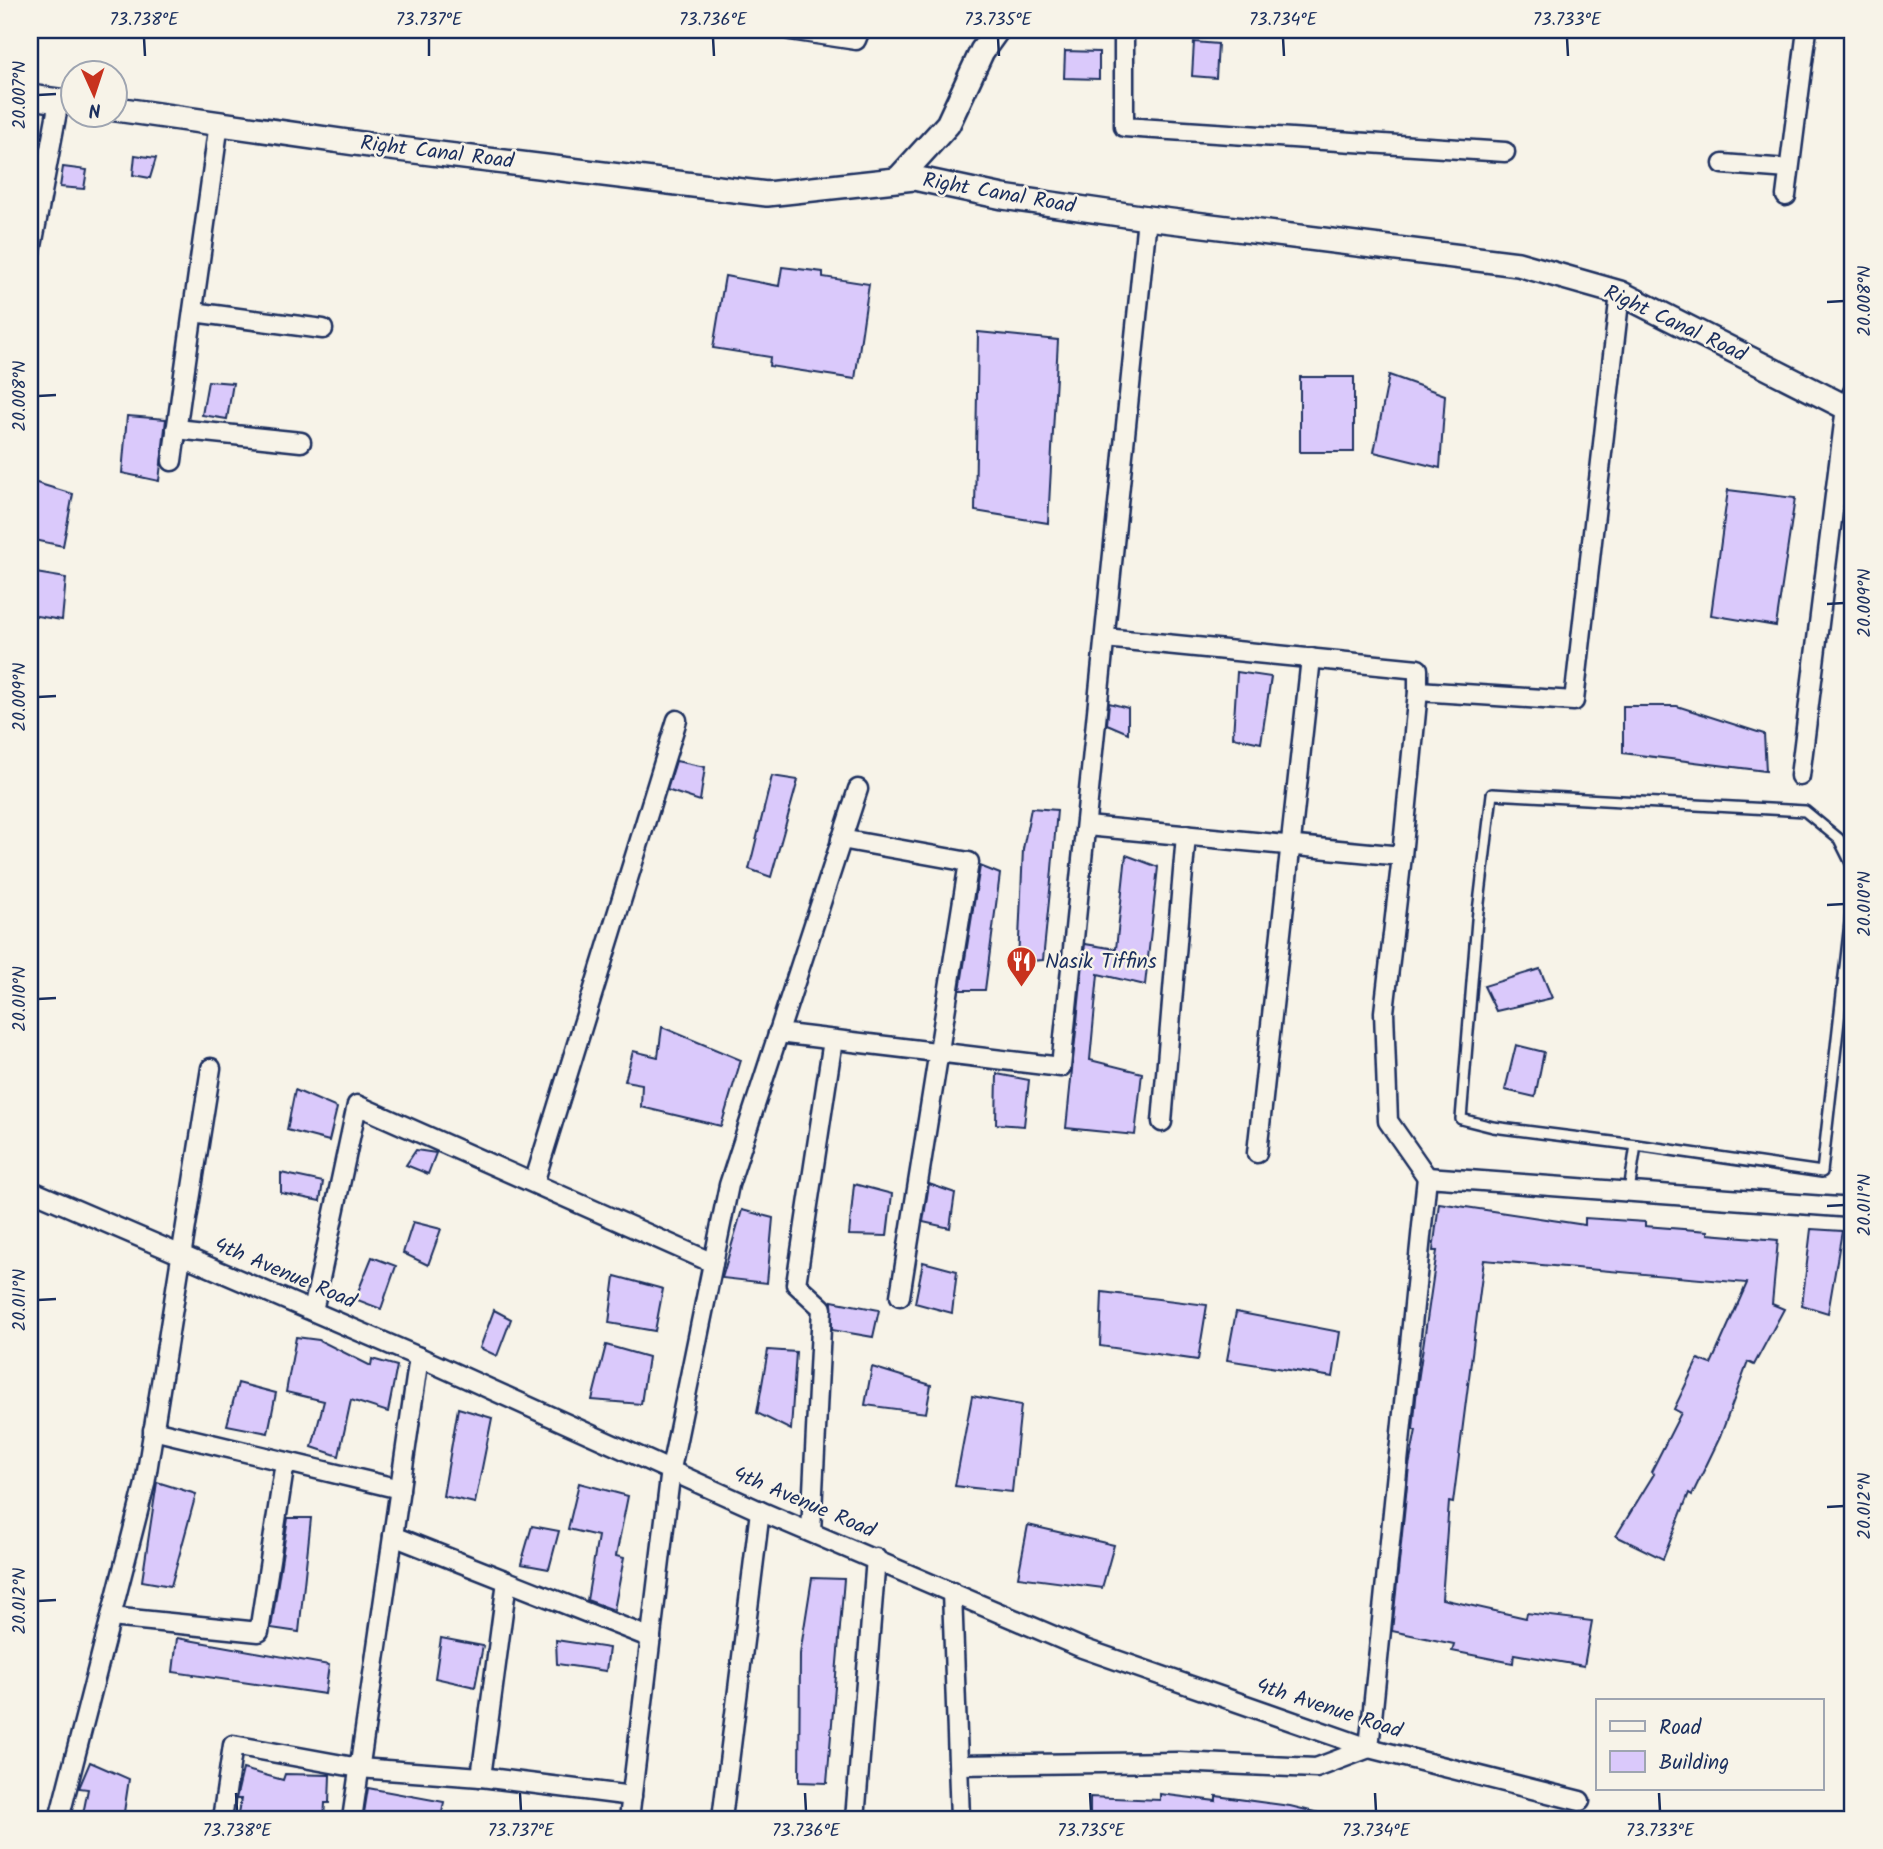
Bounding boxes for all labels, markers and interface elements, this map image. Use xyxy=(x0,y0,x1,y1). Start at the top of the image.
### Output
text: 73.738°E xyxy=(110,6,179,35)
text: 73.737°E xyxy=(396,6,463,35)
text: 73.736°E xyxy=(679,6,747,35)
text: 73.735°E xyxy=(964,6,1032,35)
text: 73.734°E xyxy=(1249,6,1317,35)
text: 73.733°E xyxy=(1533,6,1602,35)
north arrow xyxy=(60,60,130,130)
text: 20.007°N xyxy=(6,61,35,129)
text: N xyxy=(88,94,102,124)
street label: Right Canal Road xyxy=(358,127,516,179)
street label: Right Canal Road xyxy=(920,164,1078,224)
text: 20.008°N xyxy=(1851,266,1880,336)
street label: Right Canal Road xyxy=(1598,276,1752,372)
text: 20.008°N xyxy=(6,361,35,431)
text: 20.009°N xyxy=(1851,569,1880,637)
text: 20.009°N xyxy=(6,663,35,731)
text: 20.010°N xyxy=(1851,871,1880,937)
restaurant icon: Nasik Tiffins xyxy=(1005,945,1039,989)
place label: Nasik Tiffins xyxy=(1045,946,1157,979)
text: 20.010°N xyxy=(6,966,35,1032)
text: 20.011°N xyxy=(1851,1174,1880,1236)
street label: 4th Avenue Road xyxy=(209,1229,362,1319)
text: 20.011°N xyxy=(6,1269,35,1331)
street label: 4th Avenue Road xyxy=(728,1458,881,1548)
text: 20.012°N xyxy=(1851,1472,1880,1540)
text: 20.012°N xyxy=(6,1567,35,1635)
street label: 4th Avenue Road xyxy=(1252,1670,1407,1748)
legend xyxy=(1596,1699,1824,1790)
text: Road xyxy=(1659,1712,1702,1745)
text: Building xyxy=(1659,1747,1729,1780)
text: 73.738°E xyxy=(203,1817,272,1846)
text: 73.737°E xyxy=(488,1817,555,1846)
text: 73.736°E xyxy=(772,1817,840,1846)
text: 73.735°E xyxy=(1057,1817,1125,1846)
text: 73.734°E xyxy=(1342,1817,1410,1846)
text: 73.733°E xyxy=(1626,1817,1695,1846)

